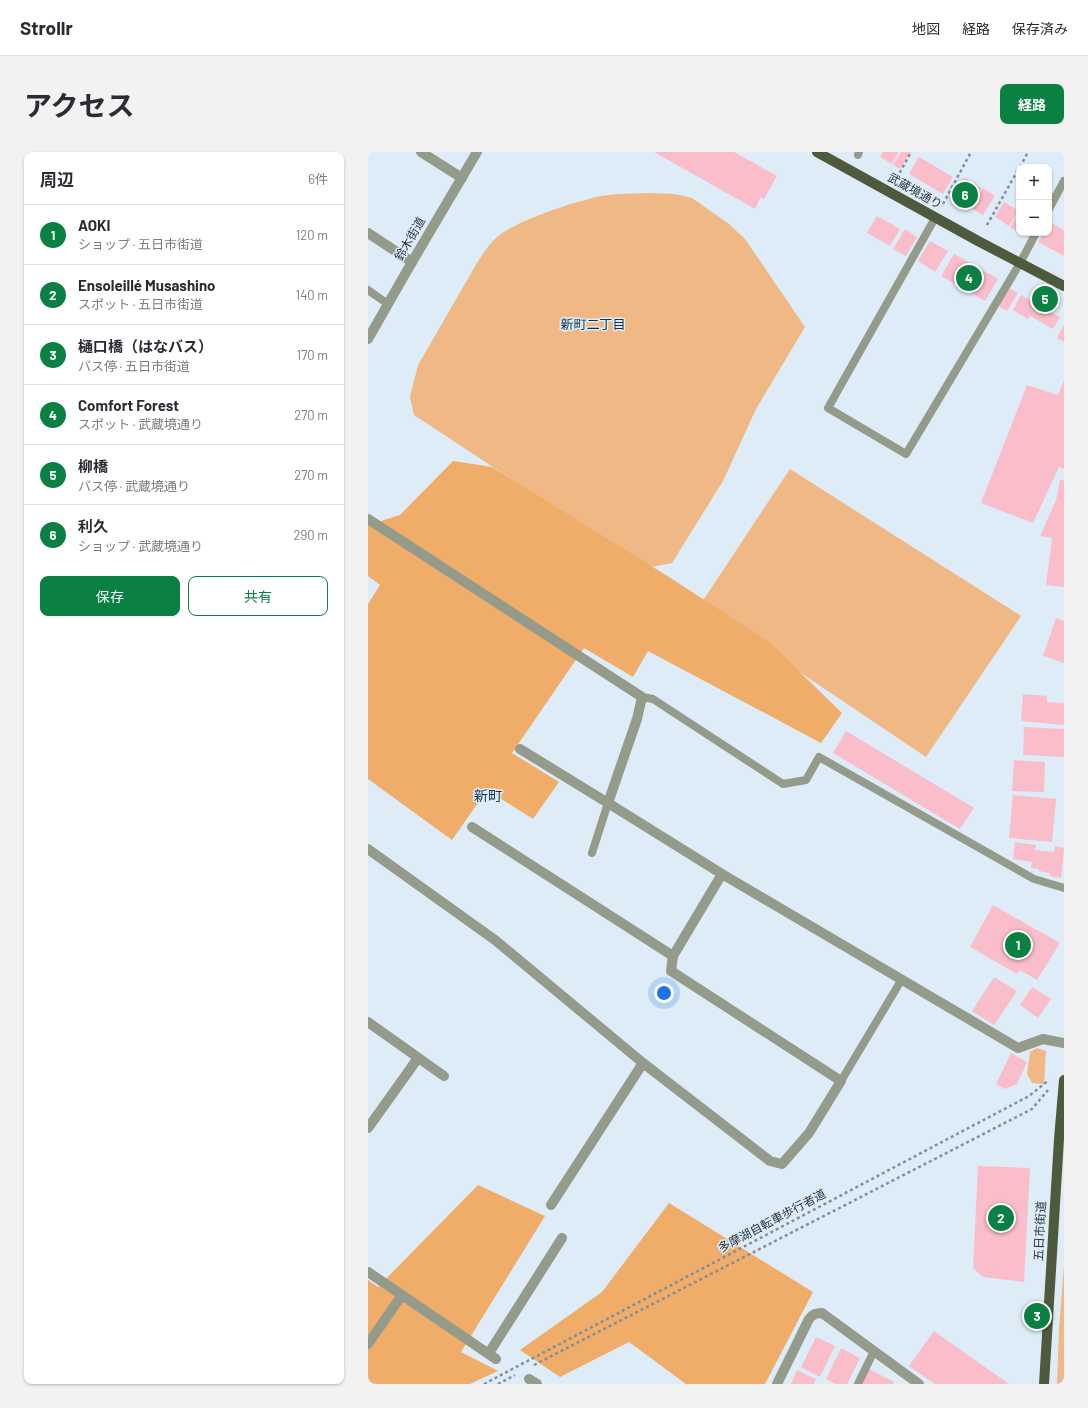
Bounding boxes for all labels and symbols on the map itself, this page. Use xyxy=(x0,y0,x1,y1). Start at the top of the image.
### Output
street label: 武蔵境通り xyxy=(886,169,945,211)
pin: 6 xyxy=(952,180,978,210)
street label: 鈴木街道 xyxy=(391,214,427,263)
pin: 4 xyxy=(956,263,982,293)
pin: 5 xyxy=(1032,284,1058,314)
district label: 新町二丁目 xyxy=(560,316,626,332)
district label: 新町 xyxy=(474,787,502,804)
pin: 1 xyxy=(1005,930,1031,960)
your location xyxy=(654,983,674,1003)
street label: 多摩湖自転車歩行者道 xyxy=(715,1186,828,1254)
street label: 五日市街道 xyxy=(1030,1201,1048,1261)
pin: 2 xyxy=(988,1203,1014,1233)
pin: 3 xyxy=(1024,1301,1050,1331)

